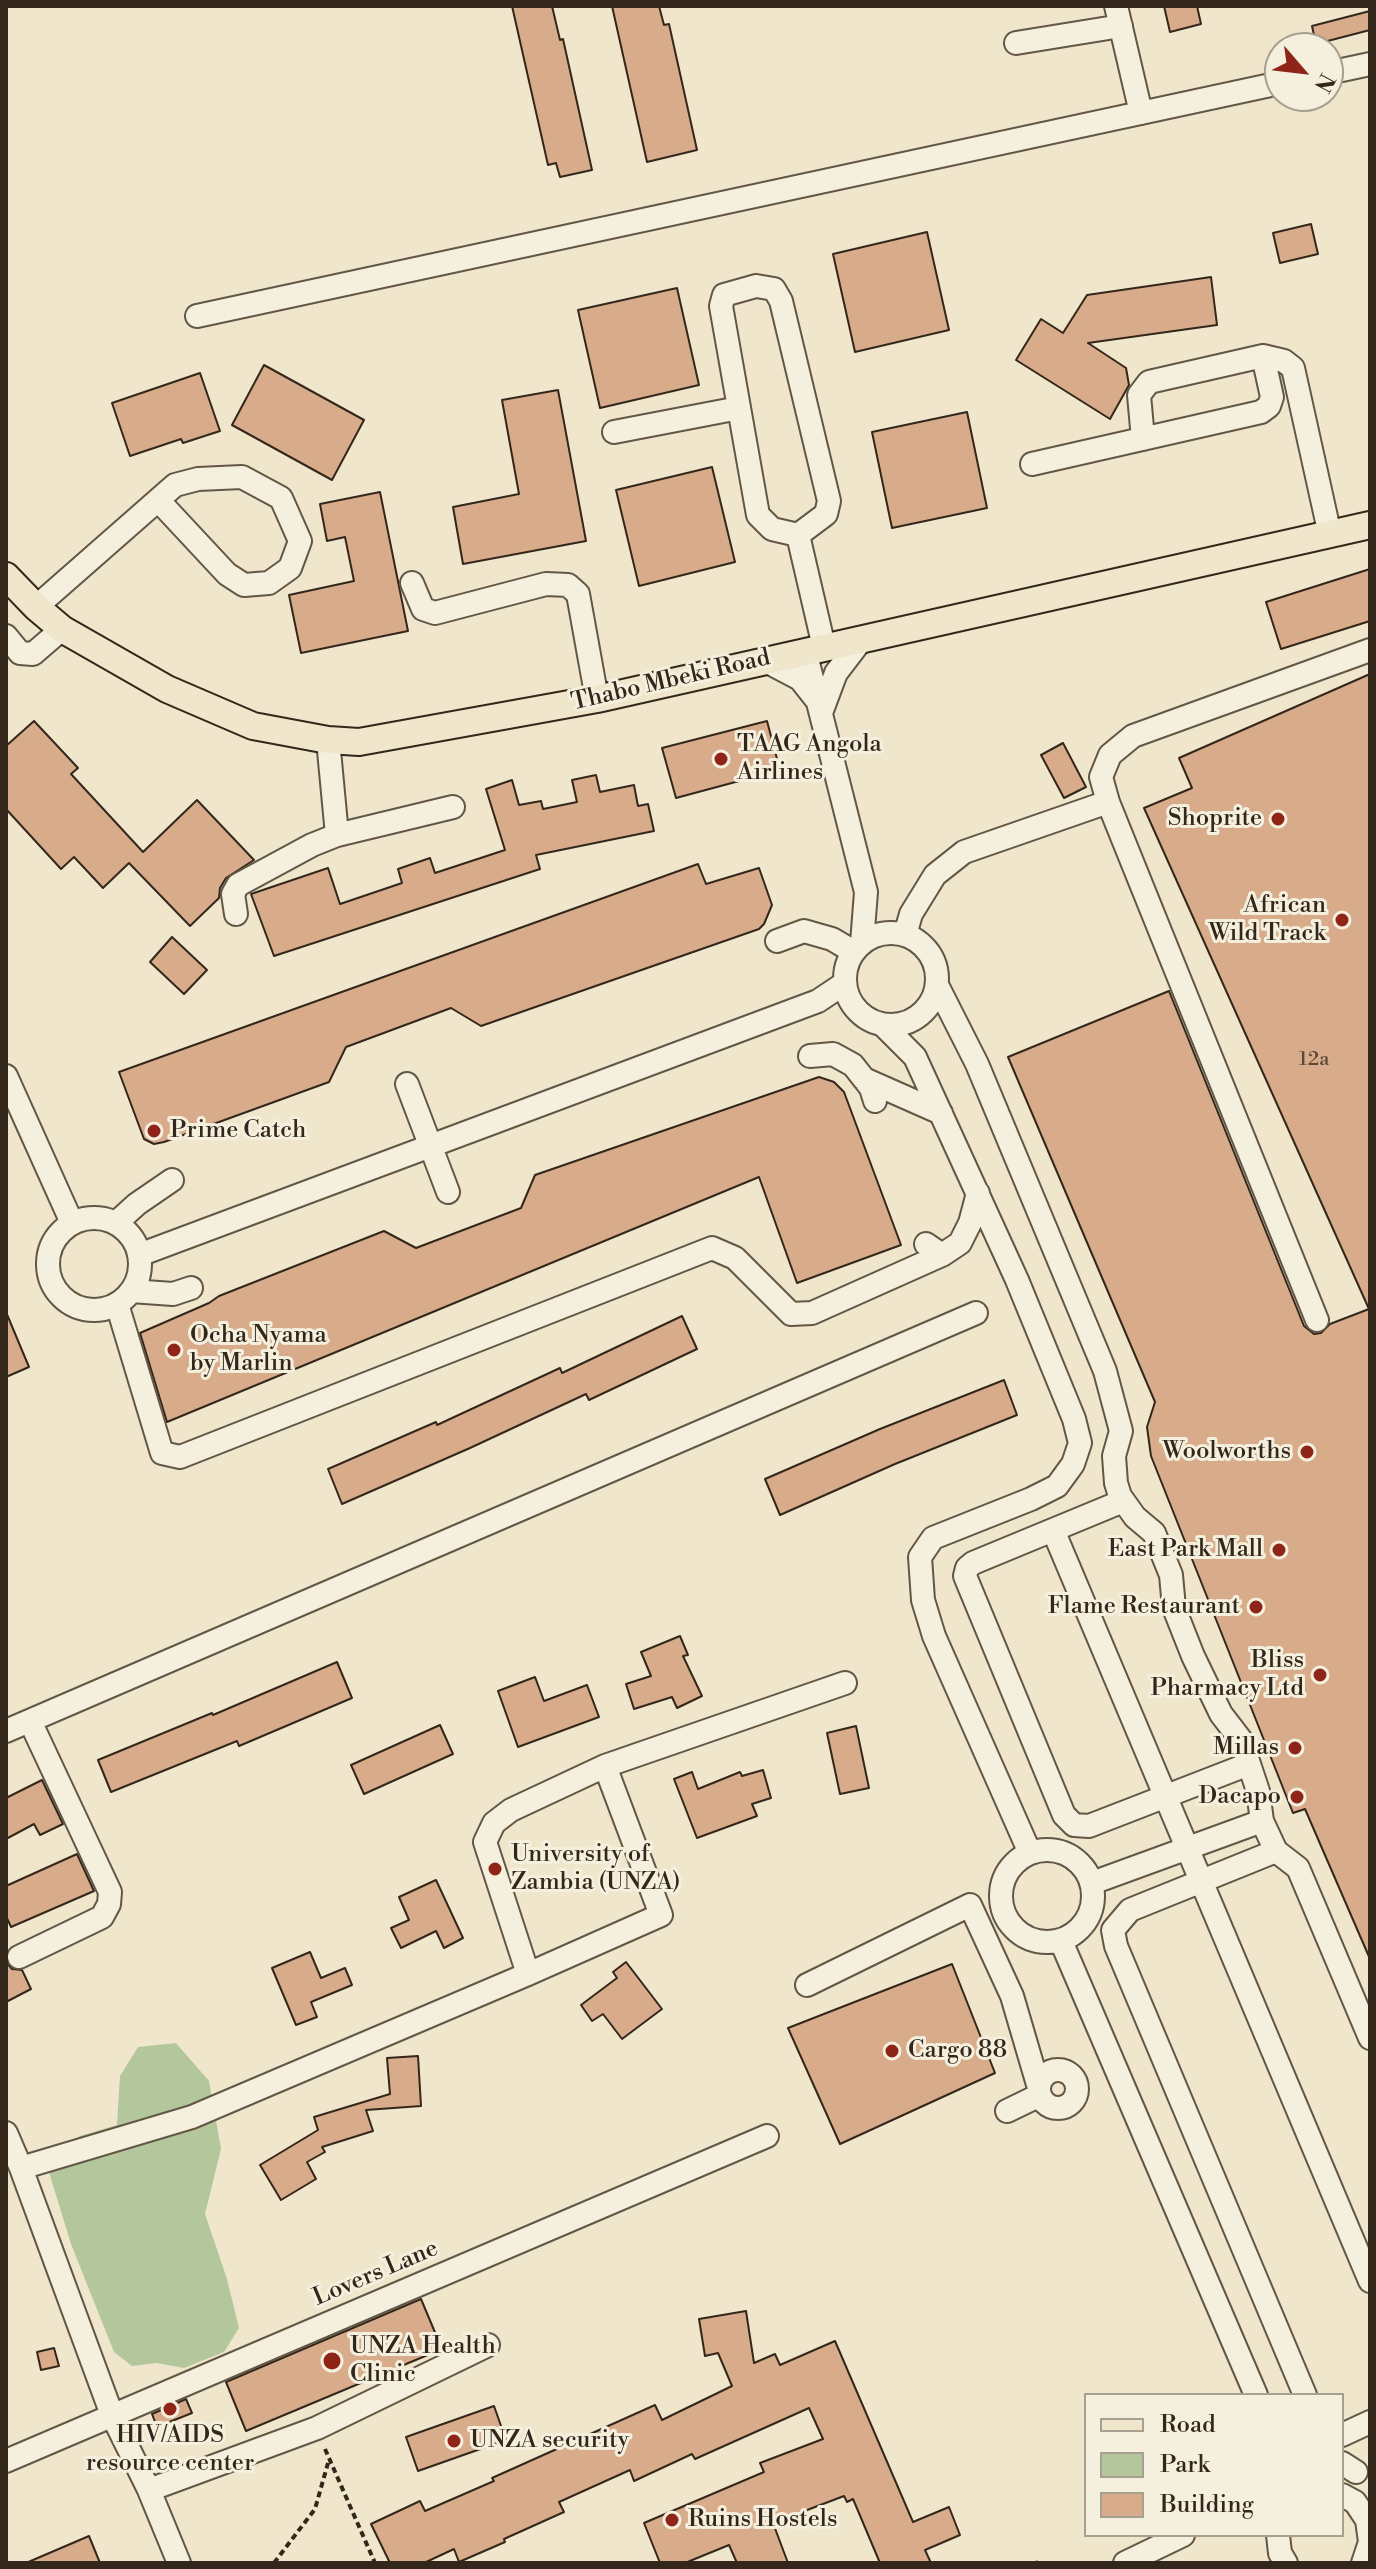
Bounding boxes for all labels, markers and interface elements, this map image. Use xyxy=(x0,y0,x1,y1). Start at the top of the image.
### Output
north arrow xyxy=(1264,32,1344,112)
text: N xyxy=(1308,69,1340,97)
street label: Thabo Mbeki Road xyxy=(569,644,773,718)
place label: TAAG Angola Airlines xyxy=(737,731,882,787)
marker: TAAG Angola Airlines xyxy=(712,750,730,768)
place label: Shoprite xyxy=(1168,805,1262,833)
marker: Shoprite xyxy=(1269,810,1287,828)
place label: African Wild Track xyxy=(1209,892,1326,948)
marker: African Wild Track xyxy=(1333,911,1351,929)
house number: 12a xyxy=(1299,1048,1329,1072)
place label: Prime Catch xyxy=(170,1117,306,1145)
marker: Prime Catch xyxy=(145,1122,163,1140)
place label: Ocha Nyama by Marlin xyxy=(190,1322,327,1378)
marker: Ocha Nyama by Marlin xyxy=(165,1341,183,1359)
place label: Woolworths xyxy=(1162,1438,1291,1466)
marker: Woolworths xyxy=(1298,1443,1316,1461)
place label: East Park Mall xyxy=(1108,1536,1263,1564)
marker: East Park Mall xyxy=(1270,1541,1288,1559)
place label: Flame Restaurant xyxy=(1048,1593,1240,1621)
marker: Flame Restaurant xyxy=(1247,1598,1265,1616)
place label: Bliss Pharmacy Ltd xyxy=(1150,1647,1304,1703)
marker: Bliss Pharmacy Ltd xyxy=(1311,1666,1329,1684)
place label: Millas xyxy=(1213,1734,1279,1762)
marker: Millas xyxy=(1286,1739,1304,1757)
place label: Dacapo xyxy=(1199,1783,1281,1811)
marker: Dacapo xyxy=(1288,1788,1306,1806)
place label: University of Zambia (UNZA) xyxy=(511,1841,680,1897)
marker: University of Zambia (UNZA) xyxy=(486,1860,504,1878)
place label: Cargo 88 xyxy=(908,2037,1007,2065)
marker: Cargo 88 xyxy=(883,2042,901,2060)
street label: Lovers Lane xyxy=(309,2235,443,2313)
place label: UNZA Health Clinic xyxy=(350,2333,496,2389)
marker: UNZA Health Clinic xyxy=(321,2350,343,2372)
legend xyxy=(1084,2393,1344,2537)
marker: HIV/AIDS resource center xyxy=(161,2400,179,2418)
text: Road xyxy=(1160,2410,1216,2440)
place label: HIV/AIDS resource center xyxy=(86,2422,254,2478)
place label: UNZA security xyxy=(470,2427,629,2455)
marker: UNZA security xyxy=(445,2432,463,2450)
text: Park xyxy=(1160,2450,1210,2480)
text: Building xyxy=(1160,2490,1254,2520)
place label: Ruins Hostels xyxy=(688,2506,837,2534)
marker: Ruins Hostels xyxy=(663,2511,681,2529)

